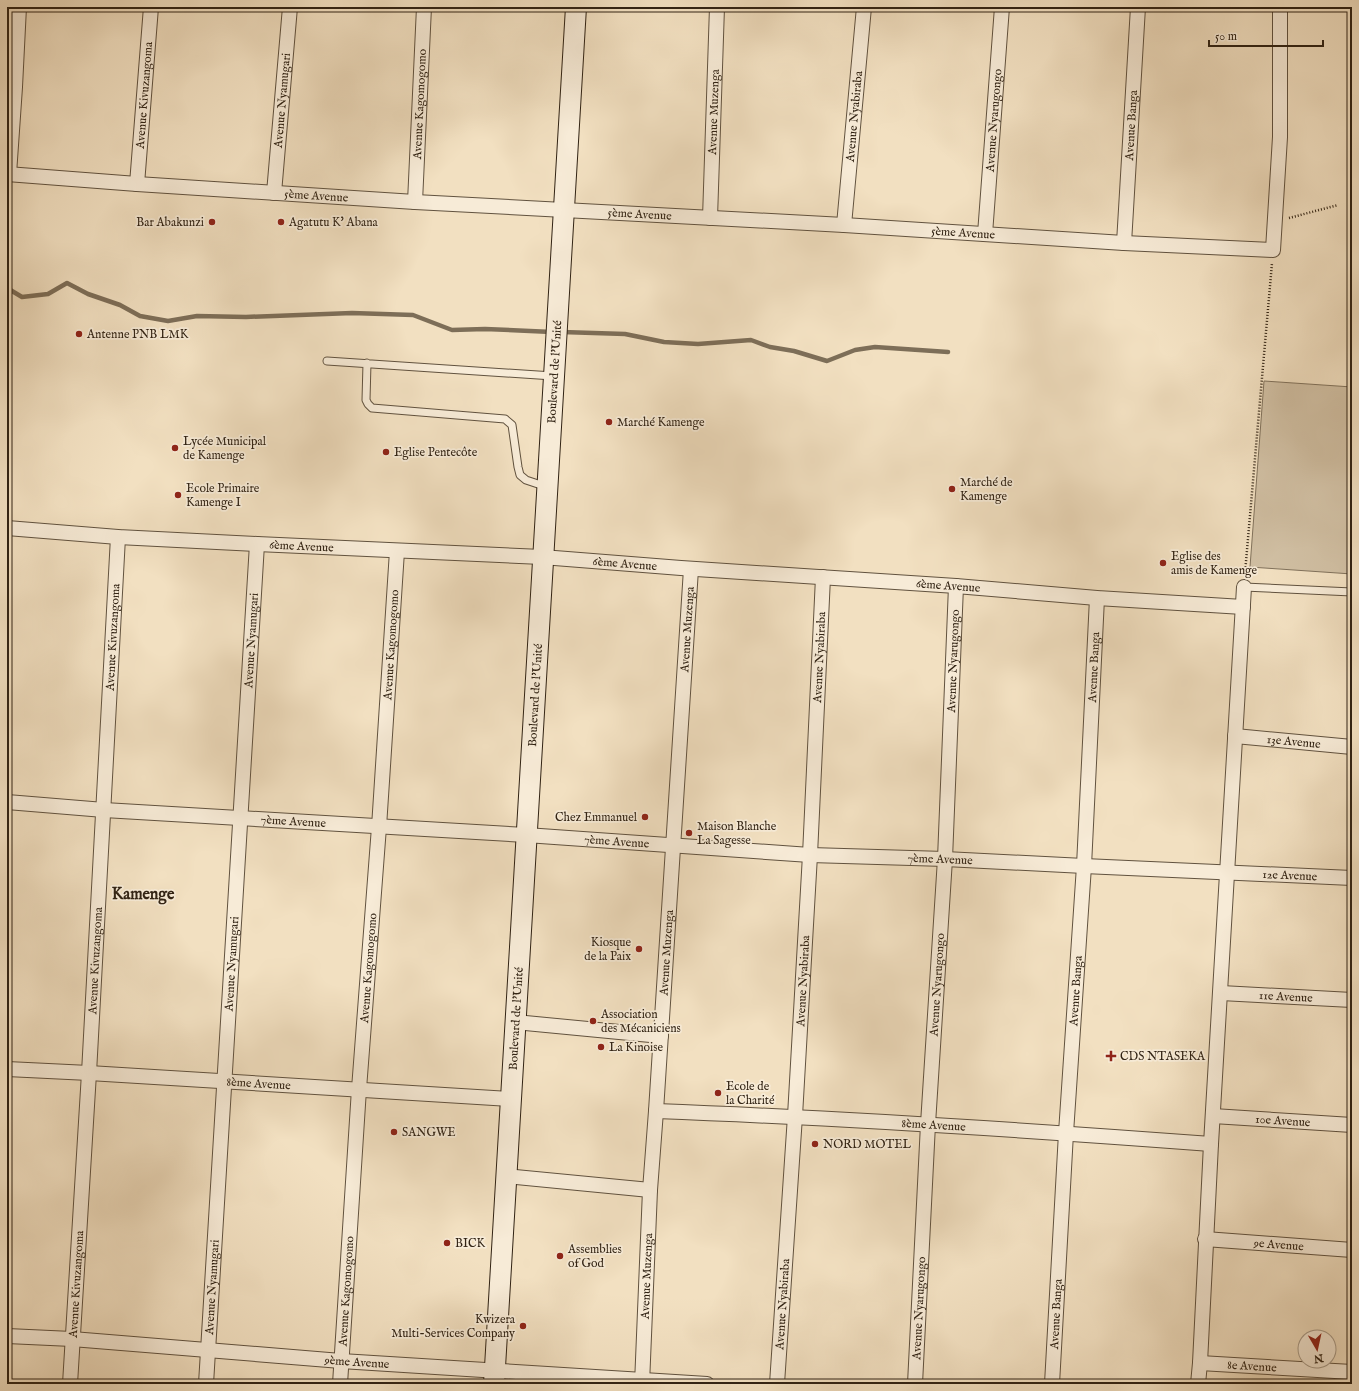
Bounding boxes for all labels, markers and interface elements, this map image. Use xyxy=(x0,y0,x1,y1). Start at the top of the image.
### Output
scale bar xyxy=(1209,22,1323,48)
text: 50 m xyxy=(1215,29,1237,44)
street label: Avenue Kivuzangoma xyxy=(132,40,156,150)
street label: Avenue Kagomogomo xyxy=(409,48,430,161)
street label: Avenue Nyamugari xyxy=(270,52,294,149)
street label: Avenue Muzenga xyxy=(705,68,722,156)
street label: Avenue Nyarugongo xyxy=(982,68,1005,173)
street label: Avenue Nyabiraba xyxy=(842,70,866,164)
street label: Avenue Banga xyxy=(1121,89,1141,162)
street label: 5ème Avenue xyxy=(284,186,349,205)
street label: 5ème Avenue xyxy=(607,205,673,223)
place label: Bar Abakunzi xyxy=(136,215,204,230)
place label: Agatutu K' Abana xyxy=(288,215,379,230)
marker: Bar Abakunzi xyxy=(207,217,217,227)
marker: Agatutu K' Abana xyxy=(276,217,286,227)
street label: 5ème Avenue xyxy=(931,223,996,242)
street label: Boulevard de l'Unité xyxy=(544,319,565,424)
place label: Antenne PNB LMK xyxy=(86,327,189,342)
marker: Antenne PNB LMK xyxy=(74,329,84,339)
place label: Marché Kamenge xyxy=(617,415,705,430)
marker: Marché Kamenge xyxy=(604,417,614,427)
place label: Lycée Municipal de Kamenge xyxy=(183,434,267,463)
marker: Lycée Municipal de Kamenge xyxy=(170,443,180,453)
place label: Eglise Pentecôte xyxy=(394,445,478,460)
marker: Eglise Pentecôte xyxy=(381,447,391,457)
place label: Marché de Kamenge xyxy=(960,475,1013,504)
place label: Ecole Primaire Kamenge I xyxy=(186,481,260,510)
marker: Marché de Kamenge xyxy=(947,484,957,494)
marker: Ecole Primaire Kamenge I xyxy=(173,490,183,500)
street label: 6ème Avenue xyxy=(269,537,335,555)
place label: Eglise des amis de Kamenge xyxy=(1171,549,1258,578)
street label: 6ème Avenue xyxy=(592,554,658,574)
marker: Eglise des amis de Kamenge xyxy=(1158,558,1168,568)
street label: 6ème Avenue xyxy=(915,576,981,596)
street label: Avenue Kivuzangoma xyxy=(102,582,123,692)
street label: Avenue Muzenga xyxy=(677,585,697,674)
street label: Avenue Kagomogomo xyxy=(380,589,402,701)
street label: Avenue Nyamugari xyxy=(241,592,262,689)
street label: Avenue Nyarugongo xyxy=(943,609,963,714)
street label: Avenue Nyabiraba xyxy=(810,610,829,704)
street label: Avenue Banga xyxy=(1084,631,1103,704)
street label: Boulevard de l'Unité xyxy=(524,643,546,747)
street label: 13e Avenue xyxy=(1266,732,1322,752)
place label: Chez Emmanuel xyxy=(555,810,638,825)
street label: 7ème Avenue xyxy=(260,812,327,831)
marker: Chez Emmanuel xyxy=(640,812,650,822)
place label: Maison Blanche La Sagesse xyxy=(697,819,777,848)
marker: Maison Blanche La Sagesse xyxy=(684,828,694,838)
street label: 7ème Avenue xyxy=(584,832,650,851)
street label: 7ème Avenue xyxy=(907,850,974,868)
street label: 12e Avenue xyxy=(1262,866,1318,884)
district label: Kamenge xyxy=(112,885,175,905)
street label: Avenue Kivuzangoma xyxy=(85,906,106,1016)
street label: Avenue Muzenga xyxy=(656,909,677,997)
street label: Avenue Kagomogomo xyxy=(356,912,380,1025)
street label: Avenue Nyamugari xyxy=(221,916,242,1013)
street label: Avenue Nyarugongo xyxy=(926,932,948,1038)
street label: Avenue Nyabiraba xyxy=(793,934,813,1028)
place label: Kiosque de la Paix xyxy=(584,935,631,964)
marker: Kiosque de la Paix xyxy=(634,944,644,954)
street label: Avenue Banga xyxy=(1066,954,1086,1027)
street label: Boulevard de l'Unité xyxy=(505,966,526,1071)
street label: 11e Avenue xyxy=(1259,988,1314,1005)
place label: Association des Mécaniciens xyxy=(600,1007,681,1036)
marker: Association des Mécaniciens xyxy=(588,1016,598,1026)
place label: La Kinoise xyxy=(609,1040,663,1055)
marker: La Kinoise xyxy=(596,1042,606,1052)
place label: CDS NTASEKA xyxy=(1120,1049,1206,1064)
marker: CDS NTASEKA xyxy=(1105,1050,1117,1062)
street label: 8ème Avenue xyxy=(226,1074,292,1093)
place label: Ecole de la Charité xyxy=(726,1079,775,1108)
marker: Ecole de la Charité xyxy=(713,1088,723,1098)
street label: 10e Avenue xyxy=(1255,1111,1311,1130)
street label: 8ème Avenue xyxy=(901,1115,967,1134)
place label: SANGWE xyxy=(402,1125,456,1140)
marker: SANGWE xyxy=(389,1127,399,1137)
place label: NORD MOTEL xyxy=(823,1137,912,1152)
marker: NORD MOTEL xyxy=(810,1139,820,1149)
street label: Avenue Kivuzangoma xyxy=(65,1229,87,1339)
street label: Avenue Muzenga xyxy=(637,1232,656,1320)
street label: Avenue Kagomogomo xyxy=(335,1235,357,1348)
street label: 9e Avenue xyxy=(1252,1235,1305,1254)
place label: BICK xyxy=(455,1236,486,1251)
marker: BICK xyxy=(442,1238,452,1248)
street label: Avenue Nyamugari xyxy=(201,1239,222,1336)
place label: Assemblies of God xyxy=(567,1242,622,1271)
marker: Assemblies of God xyxy=(555,1251,565,1261)
street label: Avenue Nyarugongo xyxy=(909,1256,929,1361)
street label: Avenue Nyabiraba xyxy=(772,1257,793,1351)
street label: Avenue Banga xyxy=(1046,1278,1065,1351)
place label: Kwizera Multi-Services Company xyxy=(391,1312,516,1342)
marker: Kwizera Multi-Services Company xyxy=(518,1321,528,1331)
north arrow xyxy=(1297,1329,1337,1369)
text: N xyxy=(1312,1350,1325,1366)
street label: 9ème Avenue xyxy=(323,1352,390,1372)
street label: 8e Avenue xyxy=(1227,1357,1278,1375)

